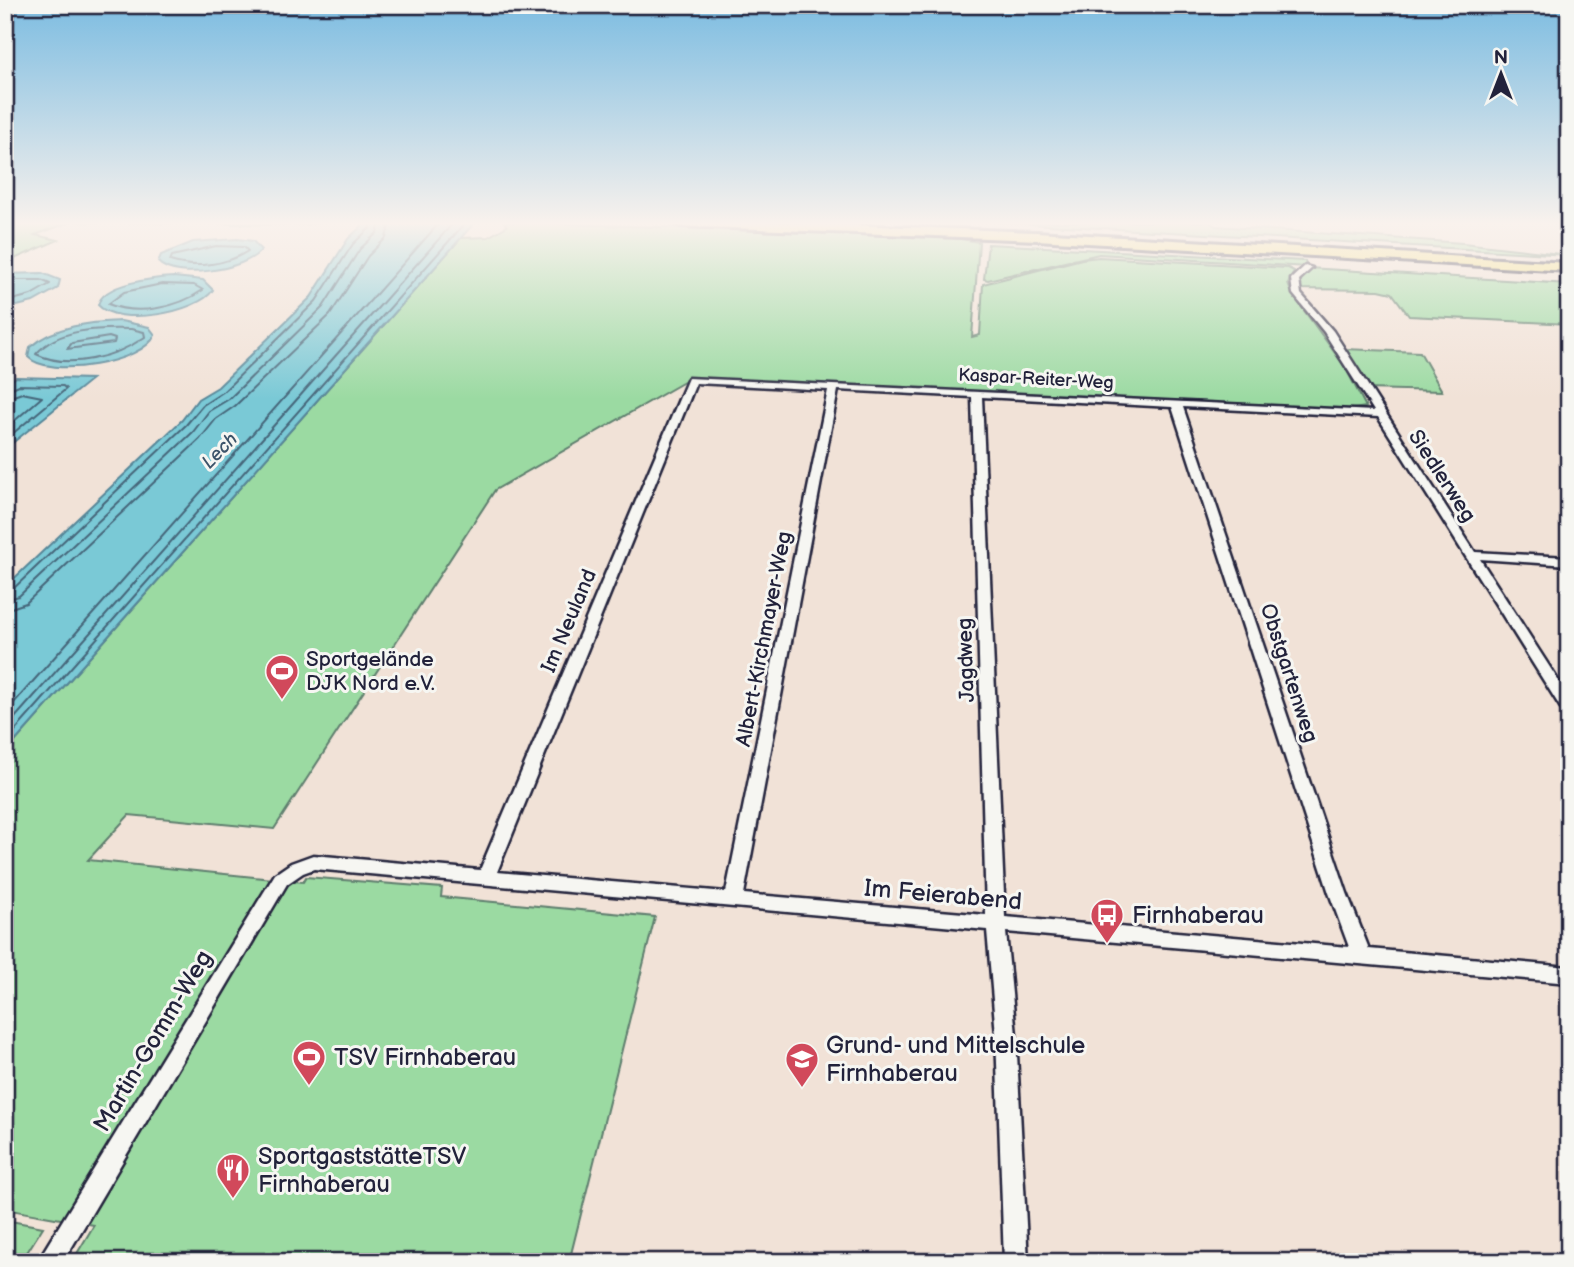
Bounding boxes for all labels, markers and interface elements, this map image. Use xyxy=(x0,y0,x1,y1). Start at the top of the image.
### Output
north arrow xyxy=(1466,38,1536,108)
text: N xyxy=(1494,47,1508,70)
street label: Kaspar-Reiter-Weg xyxy=(958,364,1114,394)
street label: Siedlerweg xyxy=(1403,425,1481,527)
water label: Lech xyxy=(197,428,243,474)
street label: Albert-Kirchmayer-Weg xyxy=(731,529,797,749)
street label: Im Neuland xyxy=(536,566,602,676)
street label: Obstgartenweg xyxy=(1255,600,1323,746)
street label: Jagdweg xyxy=(952,617,980,703)
place label: Sportgelände DJK Nord e.V. xyxy=(306,647,435,696)
sports icon: Sportgelände DJK Nord e.V. xyxy=(263,652,301,701)
street label: Im Feierabend xyxy=(863,874,1023,916)
bus stop icon: Firnhaberau xyxy=(1088,896,1126,945)
place label: Firnhaberau xyxy=(1132,901,1264,930)
street label: Martin-Gomm-Weg xyxy=(87,945,219,1137)
place label: Grund- und Mittelschule Firnhaberau xyxy=(826,1031,1085,1088)
sports icon: TSV Firnhaberau xyxy=(290,1038,328,1087)
school or university icon: Grund- und Mittelschule Firnhaberau xyxy=(783,1040,821,1089)
place label: TSV Firnhaberau xyxy=(334,1043,516,1072)
place label: SportgaststätteTSV Firnhaberau xyxy=(258,1142,466,1199)
restaurant icon: SportgaststätteTSV Firnhaberau xyxy=(214,1151,252,1200)

